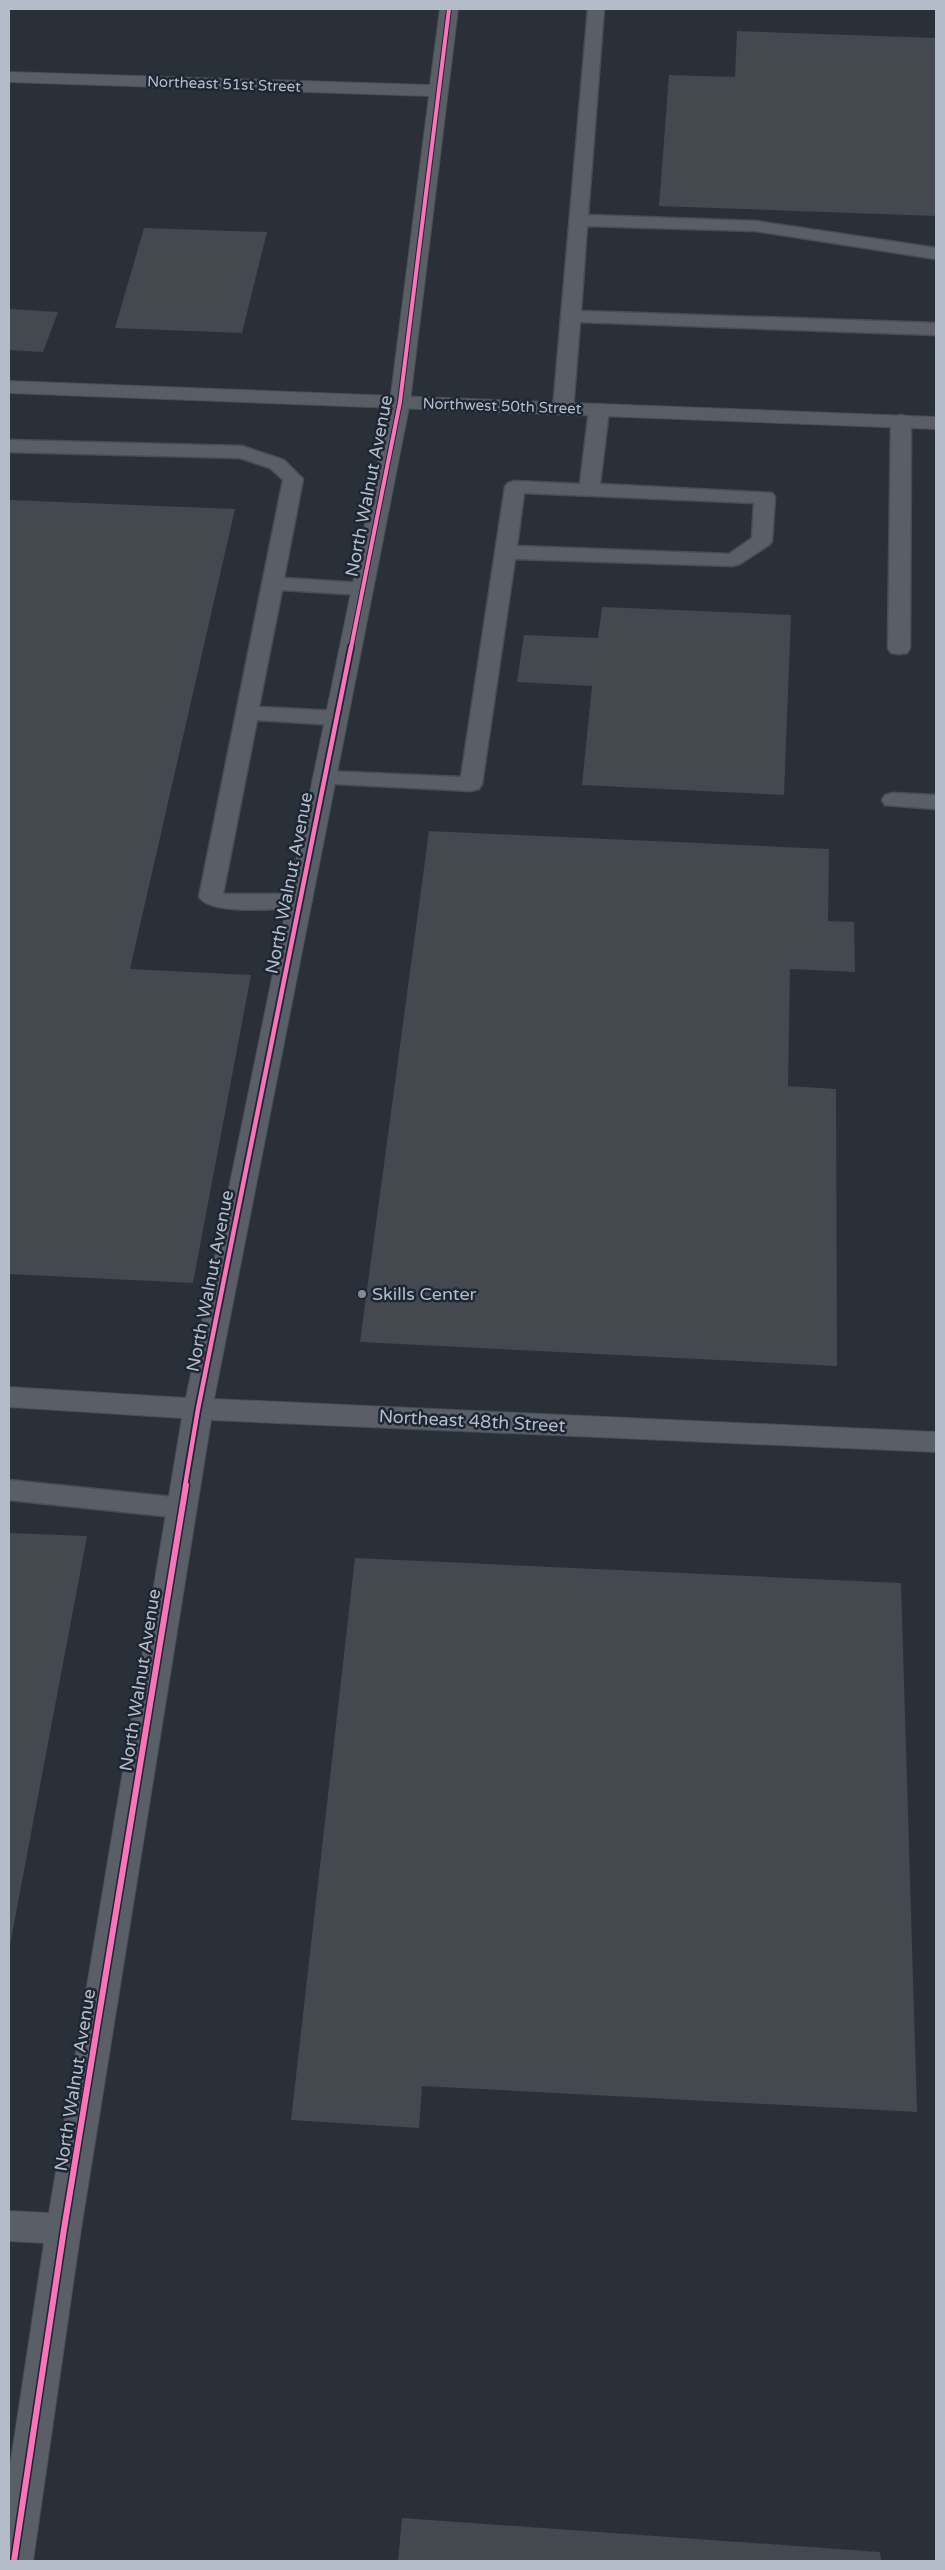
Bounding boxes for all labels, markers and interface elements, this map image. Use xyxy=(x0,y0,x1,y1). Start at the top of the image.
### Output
street label: Northeast 51st Street xyxy=(147,72,301,96)
street label: North Walnut Avenue xyxy=(341,393,397,579)
street label: Northwest 50th Street xyxy=(422,394,582,418)
street label: North Walnut Avenue xyxy=(261,790,317,976)
street label: North Walnut Avenue xyxy=(182,1188,238,1374)
place label: Skills Center xyxy=(372,1283,477,1305)
marker: Skills Center xyxy=(356,1288,368,1300)
street label: Northeast 48th Street xyxy=(378,1405,566,1437)
street label: North Walnut Avenue xyxy=(115,1587,165,1773)
street label: North Walnut Avenue xyxy=(50,1987,100,2173)

